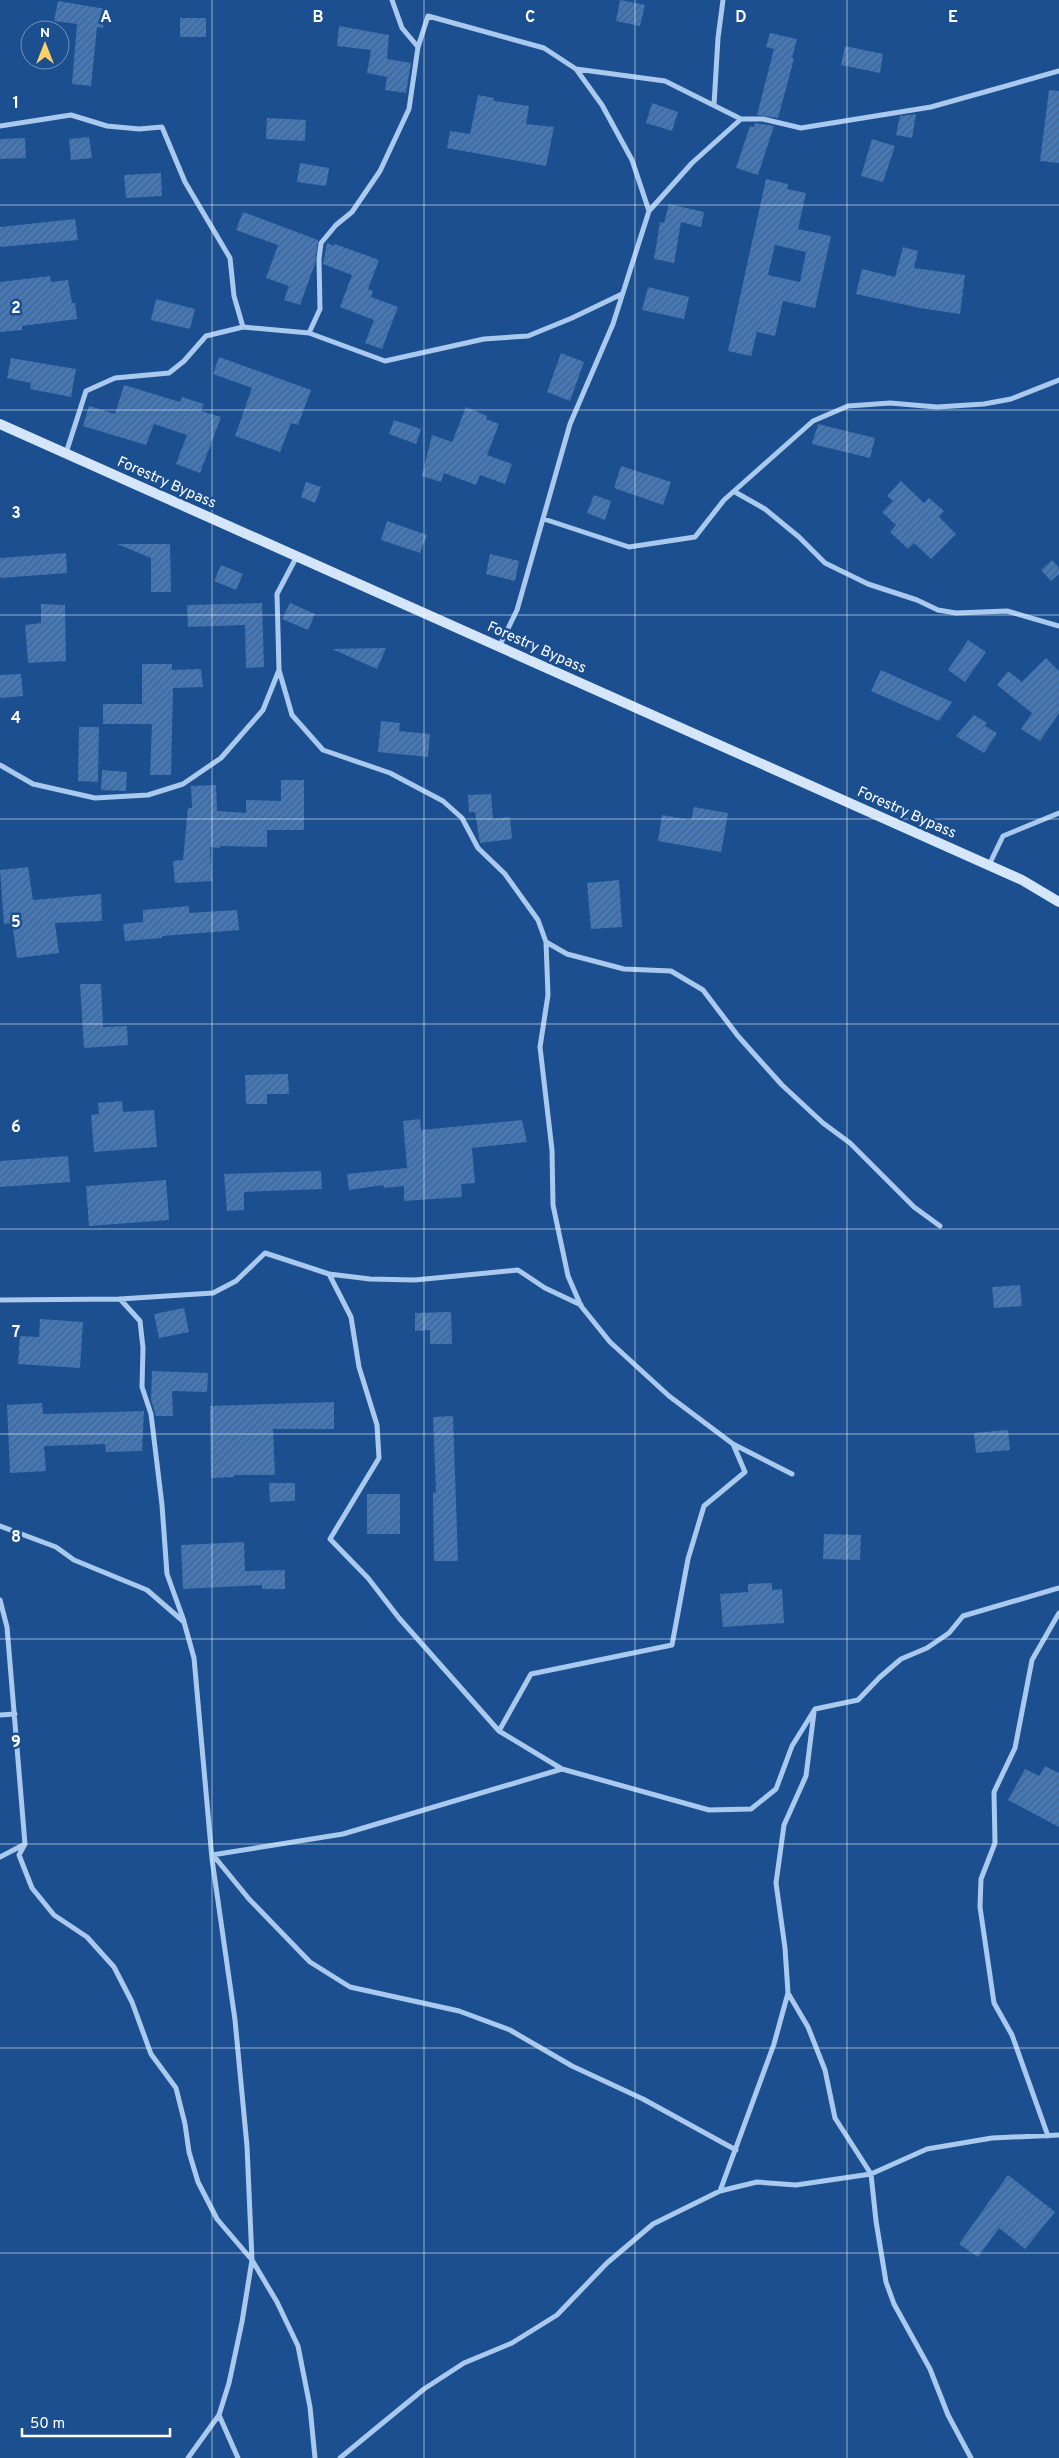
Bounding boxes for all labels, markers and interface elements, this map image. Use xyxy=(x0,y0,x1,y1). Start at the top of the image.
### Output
text: A xyxy=(100,8,112,28)
text: B xyxy=(312,8,324,28)
text: C xyxy=(525,8,535,28)
text: D xyxy=(735,8,747,28)
text: E xyxy=(948,8,958,28)
north arrow xyxy=(20,20,70,70)
text: N xyxy=(40,25,50,42)
text: 1 xyxy=(13,94,19,114)
text: 2 xyxy=(11,299,21,319)
street label: Forestry Bypass xyxy=(114,453,219,514)
text: 3 xyxy=(11,504,21,524)
street label: Forestry Bypass xyxy=(484,618,589,679)
text: 4 xyxy=(11,709,21,729)
street label: Forestry Bypass xyxy=(854,783,959,844)
text: 5 xyxy=(11,913,21,933)
text: 6 xyxy=(11,1118,21,1138)
text: 7 xyxy=(12,1323,20,1343)
text: 8 xyxy=(11,1528,21,1548)
text: 9 xyxy=(11,1733,21,1753)
scale bar xyxy=(22,2406,170,2438)
text: 50 m xyxy=(30,2415,65,2434)

